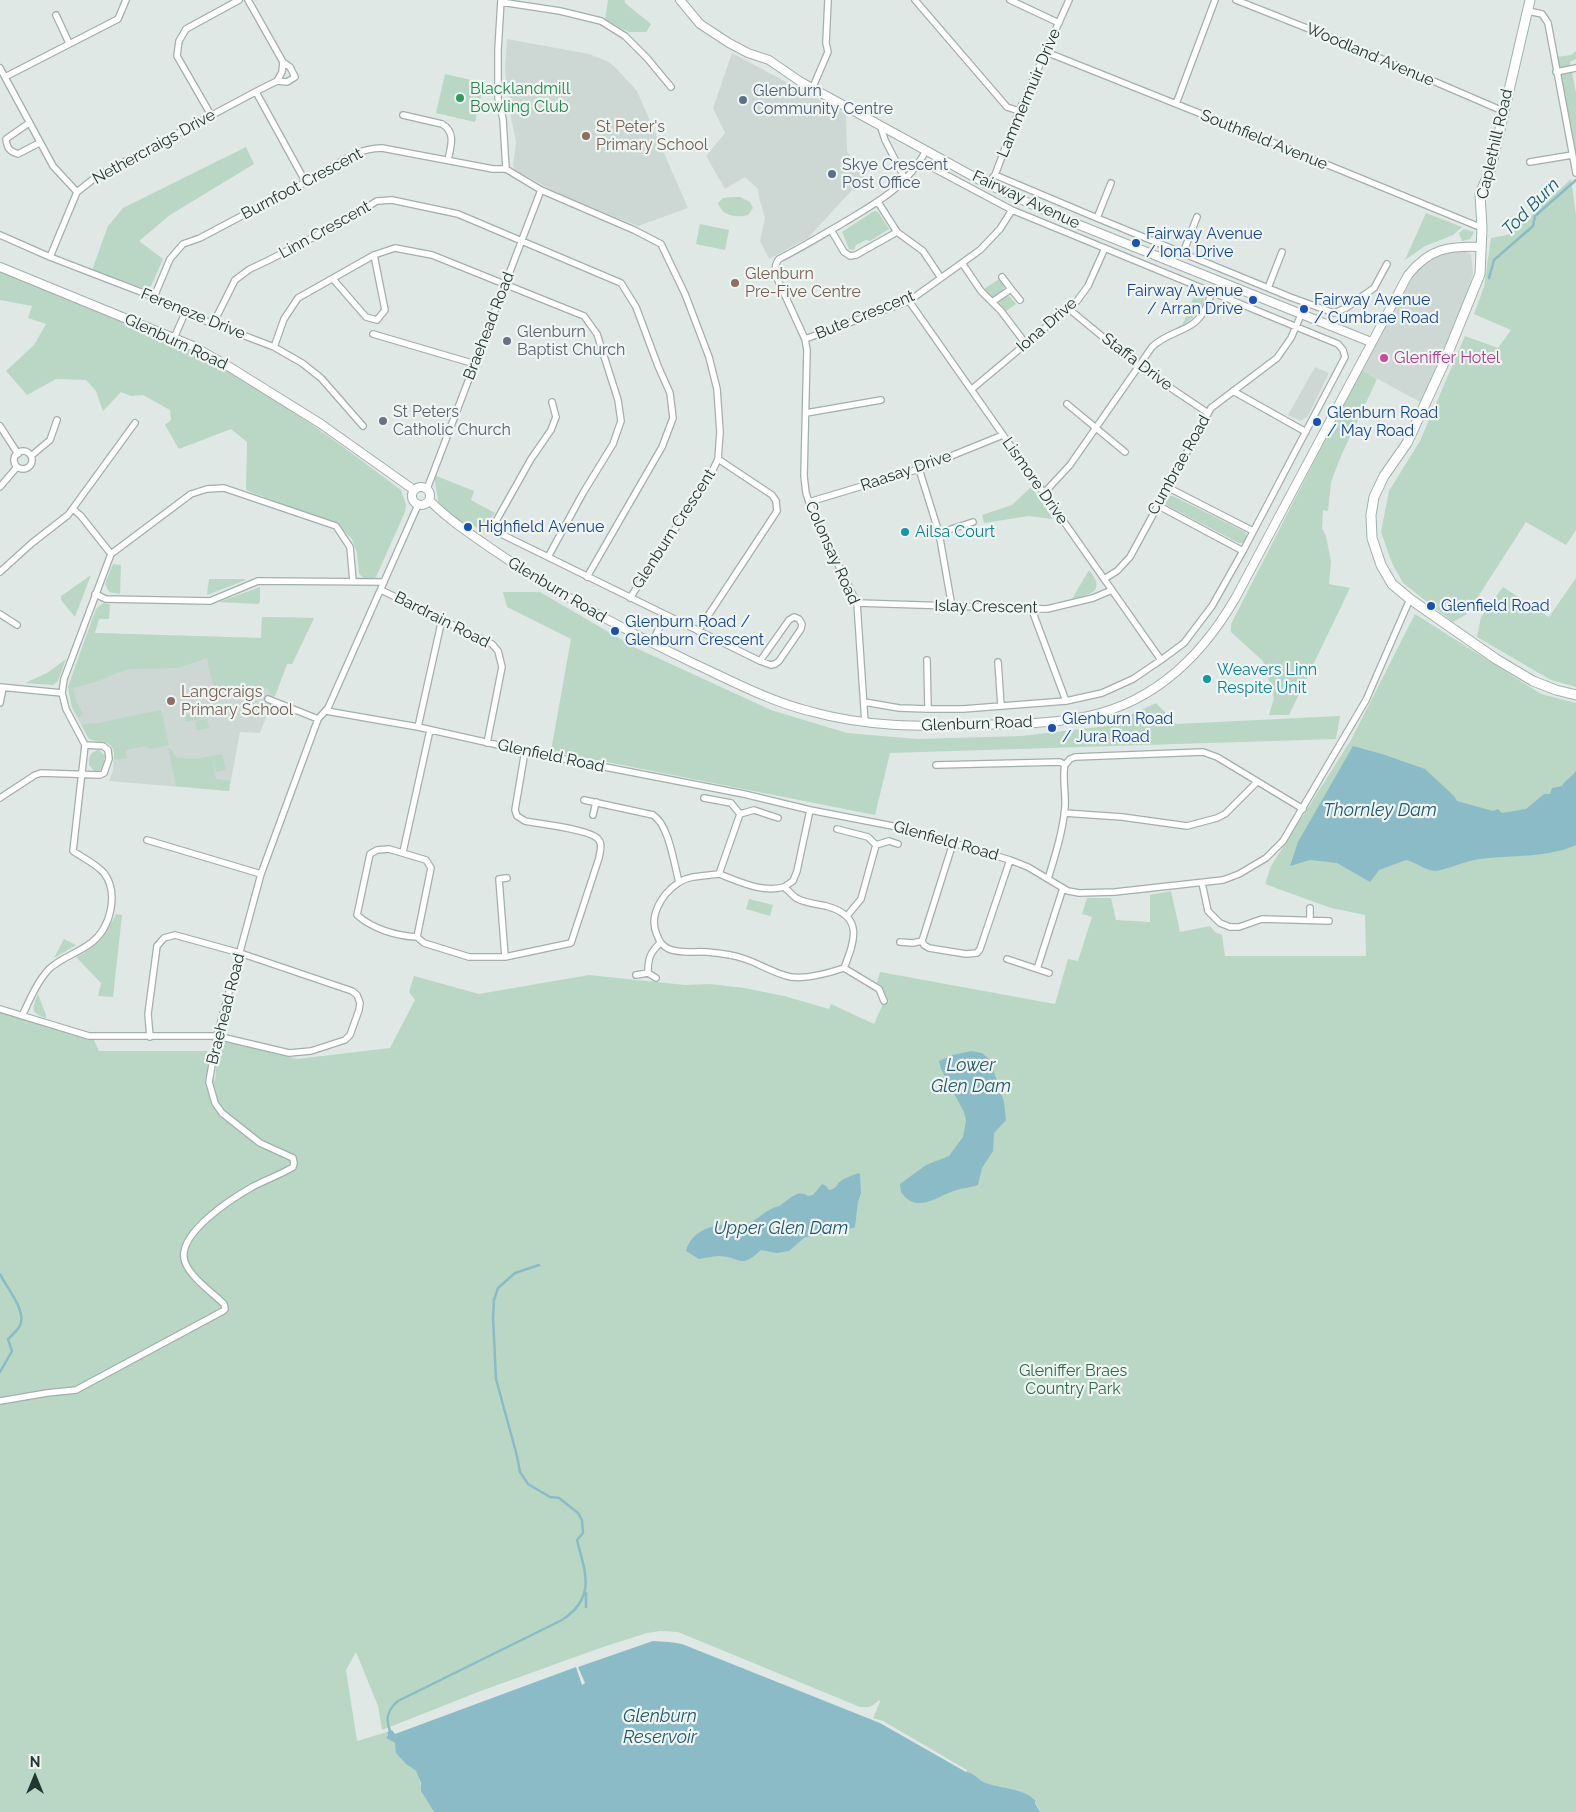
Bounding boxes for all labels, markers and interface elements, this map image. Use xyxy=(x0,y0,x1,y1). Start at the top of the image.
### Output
street label: Woodland Avenue xyxy=(1303,19,1437,91)
street label: Lammermuir Drive xyxy=(993,26,1065,160)
place label: Blacklandmill Bowling Club xyxy=(470,79,570,117)
place label: Glenburn Community Centre xyxy=(753,81,893,119)
street label: Caplethill Road xyxy=(1473,87,1517,201)
marker: Blacklandmill Bowling Club xyxy=(454,92,466,104)
marker: Glenburn Community Centre xyxy=(737,94,749,106)
street label: Nethercraigs Drive xyxy=(89,105,219,189)
street label: Southfield Avenue xyxy=(1198,106,1330,174)
place label: St Peter's Primary School xyxy=(596,117,708,155)
marker: St Peter's Primary School xyxy=(580,130,592,142)
street label: Burnfoot Crescent xyxy=(238,144,366,224)
place label: Skye Crescent Post Office xyxy=(842,155,948,193)
street label: Fairway Avenue xyxy=(969,167,1083,233)
marker: Skye Crescent Post Office xyxy=(826,168,838,180)
water label: Tod Burn xyxy=(1498,174,1564,240)
street label: Linn Crescent xyxy=(276,197,374,263)
place label: Fairway Avenue / Iona Drive xyxy=(1146,224,1262,262)
marker: Fairway Avenue / Iona Drive xyxy=(1130,237,1142,249)
place label: Glenburn Pre-Five Centre xyxy=(745,264,861,302)
street label: Braehead Road xyxy=(460,269,518,383)
marker: Glenburn Pre-Five Centre xyxy=(729,277,741,289)
place label: Fairway Avenue / Arran Drive xyxy=(1127,281,1243,319)
street label: Fereneze Drive xyxy=(138,284,248,344)
street label: Bute Crescent xyxy=(813,286,917,344)
place label: Fairway Avenue / Cumbrae Road xyxy=(1314,290,1439,328)
street label: Iona Drive xyxy=(1013,294,1081,356)
marker: Fairway Avenue / Arran Drive xyxy=(1247,294,1259,306)
marker: Fairway Avenue / Cumbrae Road xyxy=(1298,303,1310,315)
street label: Glenburn Road xyxy=(122,310,230,374)
place label: Glenburn Baptist Church xyxy=(517,322,625,360)
street label: Staffa Drive xyxy=(1098,329,1176,395)
marker: Glenburn Baptist Church xyxy=(501,335,513,347)
place label: Gleniffer Hotel xyxy=(1394,348,1500,368)
marker: Gleniffer Hotel xyxy=(1378,352,1390,364)
place label: St Peters Catholic Church xyxy=(393,402,511,440)
place label: Glenburn Road / May Road xyxy=(1327,403,1438,441)
street label: Cumbrae Road xyxy=(1144,412,1214,518)
marker: St Peters Catholic Church xyxy=(377,415,389,427)
marker: Glenburn Road / May Road xyxy=(1311,416,1323,428)
street label: Lismore Drive xyxy=(998,434,1072,528)
street label: Raasay Drive xyxy=(858,446,954,496)
street label: Glenburn Crescent xyxy=(628,465,720,593)
street label: Colonsay Road xyxy=(801,498,863,608)
place label: Highfield Avenue xyxy=(478,517,604,537)
marker: Highfield Avenue xyxy=(462,521,474,533)
place label: Ailsa Court xyxy=(915,522,995,542)
marker: Ailsa Court xyxy=(899,526,911,538)
street label: Glenburn Road xyxy=(504,553,610,627)
street label: Bardrain Road xyxy=(391,588,493,652)
street label: Islay Crescent xyxy=(934,596,1038,618)
place label: Glenfield Road xyxy=(1441,596,1550,616)
marker: Glenfield Road xyxy=(1425,600,1437,612)
place label: Glenburn Road / Glenburn Crescent xyxy=(625,612,764,650)
marker: Glenburn Road / Glenburn Crescent xyxy=(609,625,621,637)
place label: Weavers Linn Respite Unit xyxy=(1217,660,1317,698)
marker: Weavers Linn Respite Unit xyxy=(1201,673,1213,685)
place label: Langcraigs Primary School xyxy=(181,682,293,720)
marker: Langcraigs Primary School xyxy=(165,695,177,707)
place label: Glenburn Road / Jura Road xyxy=(1062,709,1173,747)
street label: Glenburn Road xyxy=(921,712,1033,736)
marker: Glenburn Road / Jura Road xyxy=(1046,722,1058,734)
street label: Glenfield Road xyxy=(496,735,606,777)
water label: Thornley Dam xyxy=(1323,800,1437,822)
street label: Glenfield Road xyxy=(891,817,1001,865)
street label: Braehead Road xyxy=(203,951,249,1067)
water label: Lower Glen Dam xyxy=(931,1055,1011,1098)
water label: Upper Glen Dam xyxy=(714,1218,848,1240)
park label: Gleniffer Braes Country Park xyxy=(1019,1361,1127,1399)
water label: Glenburn Reservoir xyxy=(623,1706,697,1748)
north arrow xyxy=(10,1752,60,1802)
text: N xyxy=(30,1754,40,1770)

